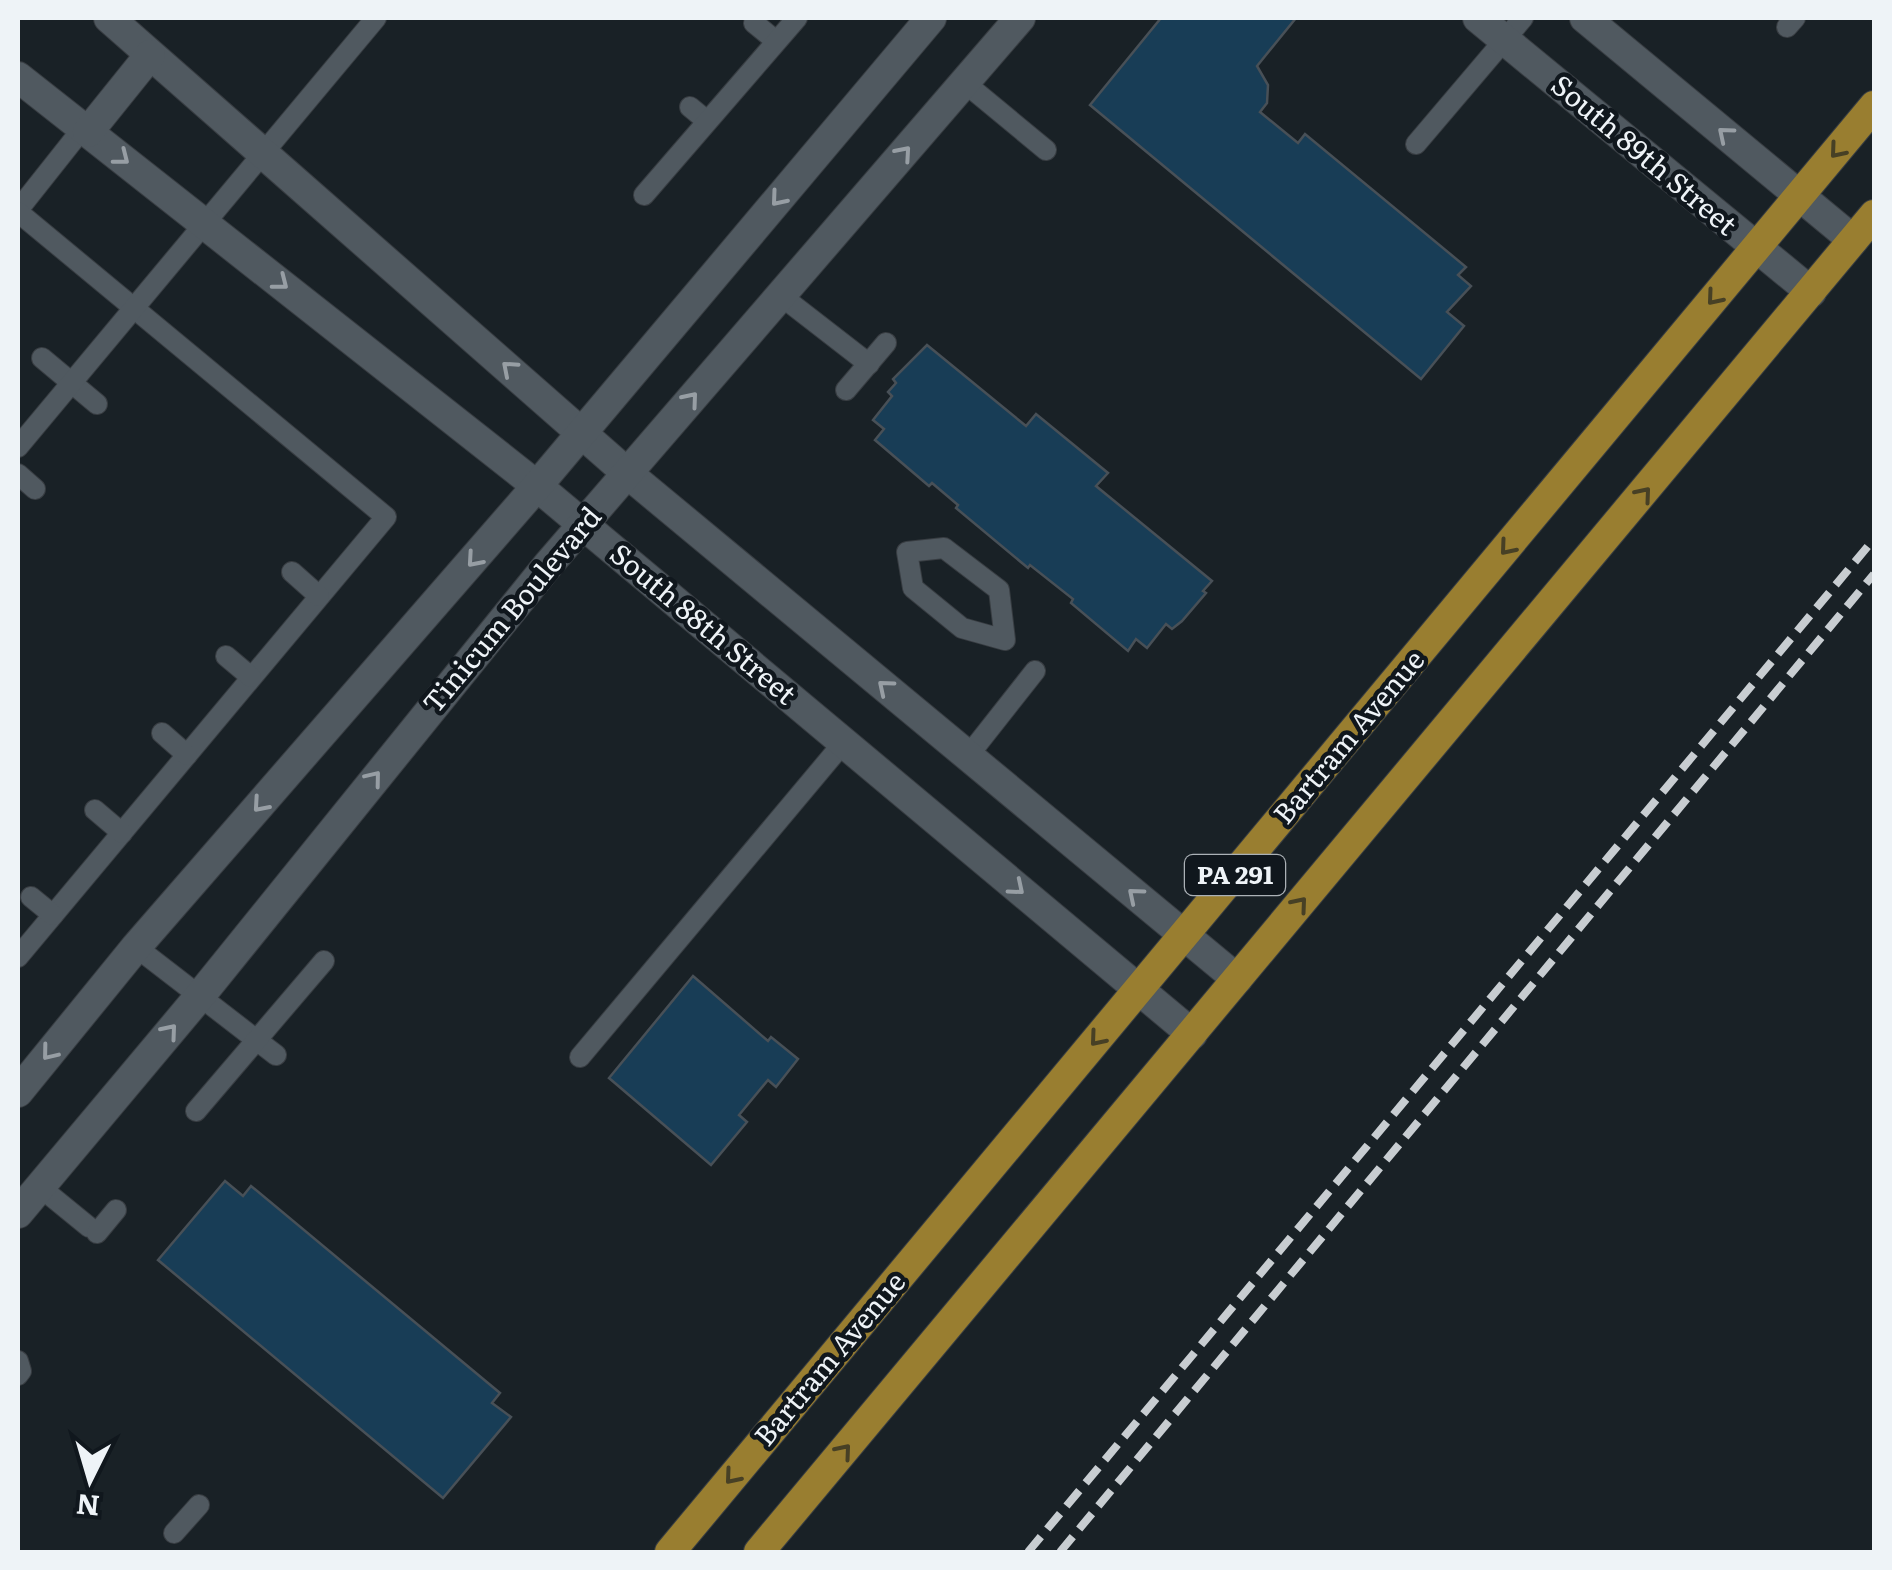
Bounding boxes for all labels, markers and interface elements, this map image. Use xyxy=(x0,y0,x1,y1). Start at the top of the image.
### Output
street label: South 89th Street xyxy=(1543,63,1748,244)
one-way arrow xyxy=(1718,128,1736,146)
one-way arrow xyxy=(1831,140,1849,158)
one-way arrow xyxy=(892,146,910,165)
one-way arrow xyxy=(111,147,129,164)
one-way arrow xyxy=(771,188,789,206)
one-way arrow xyxy=(270,272,288,289)
one-way arrow xyxy=(1708,286,1726,304)
one-way arrow xyxy=(502,361,521,379)
one-way arrow xyxy=(679,392,697,410)
one-way arrow xyxy=(1632,487,1650,505)
street label: Tinicum Boulevard xyxy=(411,496,610,721)
street label: South 88th Street xyxy=(602,532,807,713)
one-way arrow xyxy=(1500,536,1518,554)
one-way arrow xyxy=(467,548,485,567)
street label: Bartram Avenue xyxy=(1262,639,1433,832)
one-way arrow xyxy=(878,681,896,699)
one-way arrow xyxy=(363,771,380,789)
one-way arrow xyxy=(253,793,271,812)
road number: PA 291 xyxy=(1185,855,1285,895)
one-way arrow xyxy=(1006,876,1024,894)
one-way arrow xyxy=(1128,888,1146,906)
one-way arrow xyxy=(1288,898,1306,916)
one-way arrow xyxy=(159,1025,177,1043)
one-way arrow xyxy=(1090,1028,1108,1046)
one-way arrow xyxy=(43,1041,61,1059)
street label: Bartram Avenue xyxy=(743,1261,914,1454)
north arrow xyxy=(40,1430,140,1530)
one-way arrow xyxy=(832,1444,850,1462)
one-way arrow xyxy=(726,1466,744,1484)
text: N xyxy=(74,1485,101,1529)

